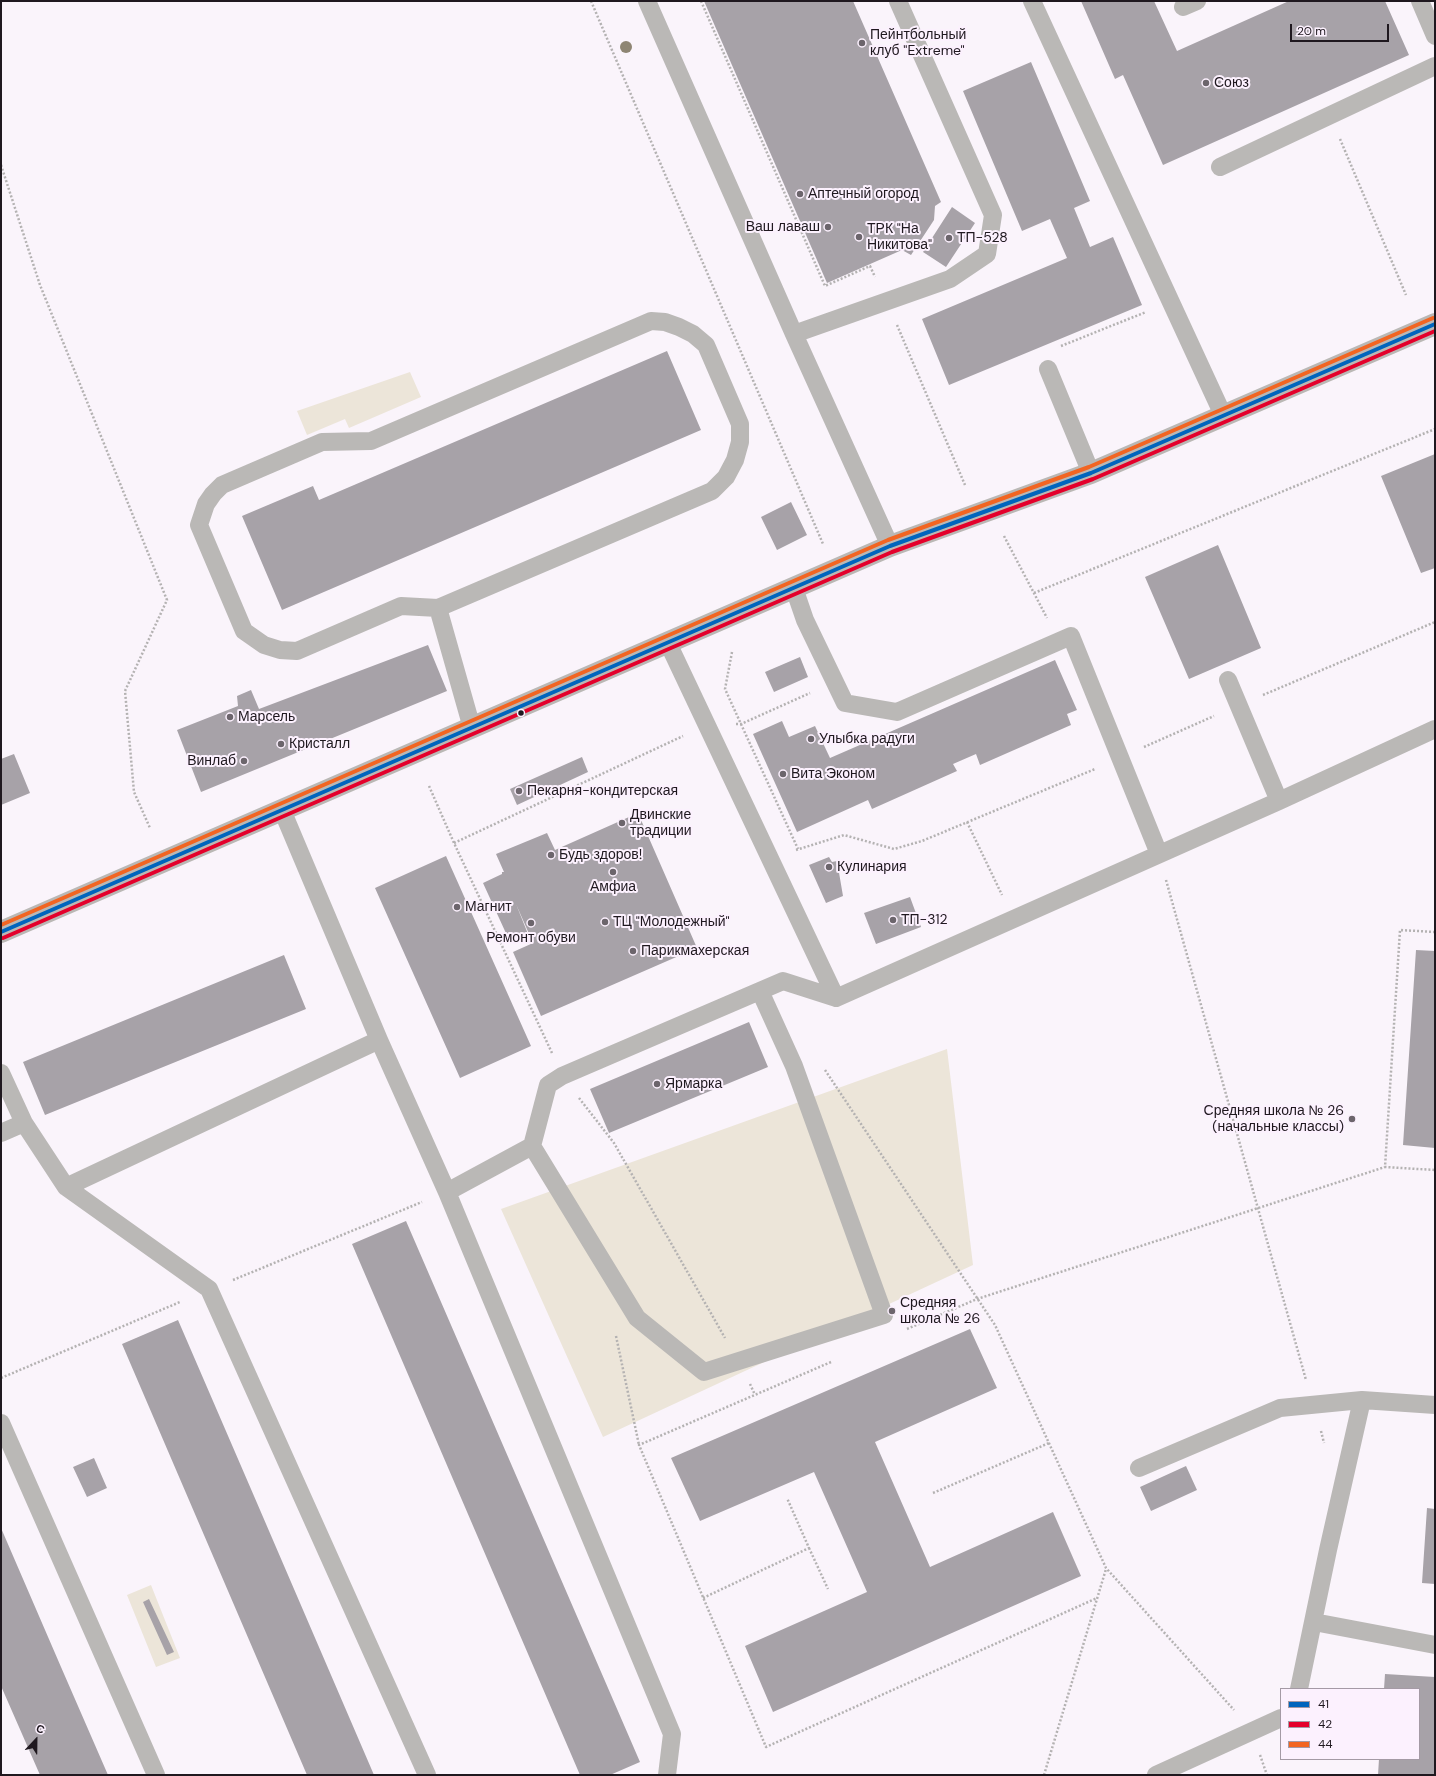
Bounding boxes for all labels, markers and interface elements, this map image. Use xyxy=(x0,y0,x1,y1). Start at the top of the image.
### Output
scale bar xyxy=(1292,16,1391,42)
text: 20 m xyxy=(1297,23,1326,39)
place label: Пейнтбольный клуб "Extreme" xyxy=(870,27,966,60)
marker: Пейнтбольный клуб "Extreme" xyxy=(857,38,867,48)
place label: Союз xyxy=(1214,75,1249,91)
marker: Союз xyxy=(1201,78,1211,88)
place label: Аптечный огород xyxy=(808,186,919,202)
marker: Аптечный огород xyxy=(795,189,805,199)
place label: Ваш лаваш xyxy=(746,219,820,235)
place label: ТРК "На Никитова" xyxy=(867,221,932,254)
marker: Ваш лаваш xyxy=(823,222,833,232)
place label: ТП-528 xyxy=(957,230,1008,246)
marker: ТРК "На Никитова" xyxy=(854,232,864,242)
marker: ТП-528 xyxy=(944,233,954,243)
unlabelled marker xyxy=(516,708,526,718)
place label: Марсель xyxy=(238,709,295,725)
marker: Марсель xyxy=(225,712,235,722)
place label: Улыбка радуги xyxy=(819,731,915,747)
marker: Улыбка радуги xyxy=(806,734,816,744)
place label: Кристалл xyxy=(289,736,350,752)
marker: Кристалл xyxy=(276,739,286,749)
place label: Винлаб xyxy=(187,753,236,769)
marker: Винлаб xyxy=(239,756,249,766)
place label: Вита Эконом xyxy=(791,766,875,782)
marker: Вита Эконом xyxy=(778,769,788,779)
place label: Пекарня-кондитерская xyxy=(527,783,678,799)
marker: Пекарня-кондитерская xyxy=(514,786,524,796)
place label: Двинские традиции xyxy=(630,807,692,840)
marker: Двинские традиции xyxy=(617,818,627,828)
place label: Будь здоров! xyxy=(559,847,642,863)
marker: Будь здоров! xyxy=(546,850,556,860)
place label: Кулинария xyxy=(837,859,907,875)
marker: Кулинария xyxy=(824,862,834,872)
marker: Амфиа xyxy=(608,867,618,877)
place label: Амфиа xyxy=(590,879,636,895)
place label: Магнит xyxy=(465,899,512,915)
marker: Магнит xyxy=(452,902,462,912)
place label: ТП-312 xyxy=(901,912,948,928)
place label: ТЦ "Молодежный" xyxy=(613,914,730,930)
marker: ТП-312 xyxy=(888,915,898,925)
marker: ТЦ "Молодежный" xyxy=(600,917,610,927)
marker: Ремонт обуви xyxy=(526,918,536,928)
place label: Ремонт обуви xyxy=(486,930,576,946)
place label: Парикмахерская xyxy=(641,943,749,959)
marker: Парикмахерская xyxy=(628,946,638,956)
place label: Ярмарка xyxy=(665,1076,722,1092)
marker: Ярмарка xyxy=(652,1079,662,1089)
place label: Средняя школа № 26 (начальные классы) xyxy=(1204,1103,1344,1136)
marker: Средняя школа № 26 (начальные классы) xyxy=(1347,1114,1357,1124)
place label: Средняя школа № 26 xyxy=(900,1295,980,1328)
marker: Средняя школа № 26 xyxy=(887,1306,897,1316)
legend xyxy=(1280,1688,1420,1760)
text: 41 xyxy=(1318,1696,1329,1712)
text: 42 xyxy=(1318,1716,1332,1732)
north arrow xyxy=(16,1720,56,1760)
text: С xyxy=(34,1721,47,1737)
text: 44 xyxy=(1318,1736,1333,1752)

